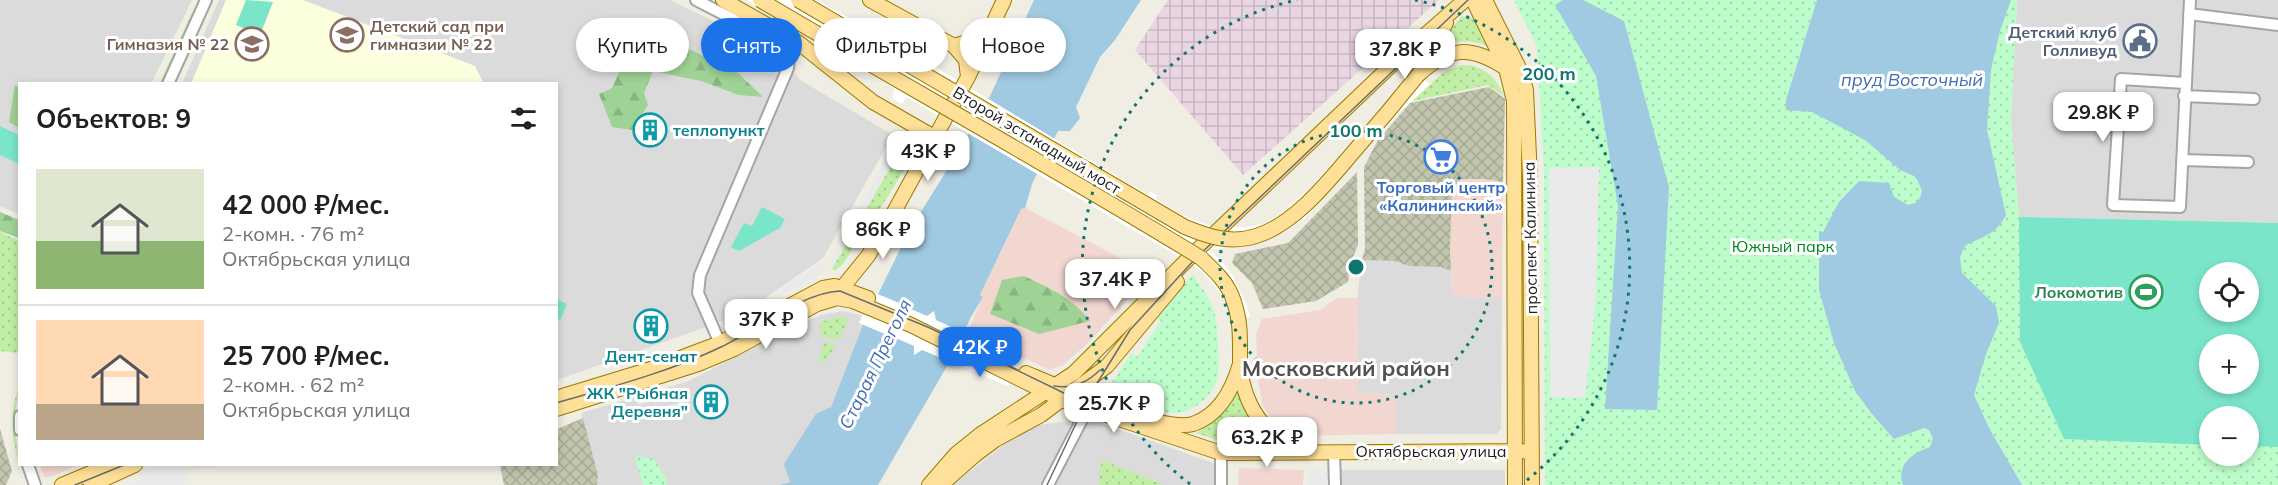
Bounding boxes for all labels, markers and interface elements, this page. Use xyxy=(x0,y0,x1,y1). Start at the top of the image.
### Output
place label: Детский сад при гимназии № 22 xyxy=(370,16,504,54)
school or university icon: Детский сад при гимназии № 22 xyxy=(329,17,365,53)
chip: Купить xyxy=(576,18,689,72)
chip: Снять xyxy=(701,18,802,72)
chip: Фильтры xyxy=(814,18,948,72)
chip: Новое xyxy=(960,18,1066,72)
place label: Детский клуб Голливуд xyxy=(2008,22,2117,60)
public building icon: Детский клуб Голливуд xyxy=(2122,23,2158,59)
school or university icon: Гимназия № 22 xyxy=(234,26,270,62)
pin: 37.8K ₽ xyxy=(1350,29,1460,80)
place label: Гимназия № 22 xyxy=(107,34,229,54)
text: 37.8K ₽ xyxy=(1369,36,1441,61)
text: 200 m xyxy=(1522,62,1576,85)
water label: пруд Восточный xyxy=(1841,68,1983,91)
street label: Второй эстакадный мост xyxy=(949,82,1125,198)
pin: 29.8K ₽ xyxy=(2048,92,2158,143)
text: 29.8K ₽ xyxy=(2067,99,2139,124)
text: Объектов: 9 xyxy=(36,102,191,135)
icon: filters xyxy=(507,102,540,135)
building icon: теплопункт xyxy=(632,112,668,148)
text: 100 m xyxy=(1329,119,1383,142)
place label: теплопункт xyxy=(673,120,765,140)
pin: 43K ₽ xyxy=(886,131,970,182)
text: 43K ₽ xyxy=(901,138,955,163)
supermarket icon: Торговый центр «Калининский» xyxy=(1423,139,1459,175)
street label: проспект Калинина xyxy=(1519,161,1541,315)
place label: Торговый центр «Калининский» xyxy=(1377,177,1505,215)
text: 42 000 ₽/мес. xyxy=(222,188,389,221)
icon: home xyxy=(84,193,156,265)
pin: 86K ₽ xyxy=(841,209,925,260)
text: 86K ₽ xyxy=(856,216,910,241)
text: 2-комн. · 76 m² xyxy=(222,221,364,246)
park label: Южный парк xyxy=(1732,236,1835,256)
text: Октябрьская улица xyxy=(222,246,411,271)
centre of rings xyxy=(1346,257,1366,277)
pin: 37.4K ₽ xyxy=(1060,259,1170,310)
map controls xyxy=(2199,262,2259,466)
button: locate xyxy=(2199,262,2259,322)
text: 37.4K ₽ xyxy=(1079,266,1151,291)
sports icon: Локомотив xyxy=(2128,274,2164,310)
place label: Локомотив xyxy=(2034,282,2123,302)
water label: Старая Преголя xyxy=(834,295,916,433)
pin: 37K ₽ xyxy=(724,299,808,350)
text: 37K ₽ xyxy=(739,306,793,331)
building icon: Дент-сенат xyxy=(633,308,669,344)
pin: 42K ₽ xyxy=(938,327,1022,378)
text: 42K ₽ xyxy=(953,334,1007,359)
button: + xyxy=(2199,334,2259,394)
text: 25 700 ₽/мес. xyxy=(222,339,389,372)
icon: home xyxy=(84,344,156,416)
place label: Дент-сенат xyxy=(605,346,697,366)
district label: Московский район xyxy=(1242,354,1450,382)
text: 2-комн. · 62 m² xyxy=(222,372,364,397)
place label: ЖК "Рыбная Деревня" xyxy=(587,383,688,421)
pin: 25.7K ₽ xyxy=(1059,383,1169,434)
building icon: ЖК "Рыбная Деревня" xyxy=(693,384,729,420)
text: 25.7K ₽ xyxy=(1078,390,1150,415)
text: Октябрьская улица xyxy=(222,397,411,422)
button: − xyxy=(2199,406,2259,466)
pin: 63.2K ₽ xyxy=(1212,417,1322,468)
text: 63.2K ₽ xyxy=(1231,424,1303,449)
street label: Октябрьская улица xyxy=(1356,441,1506,461)

